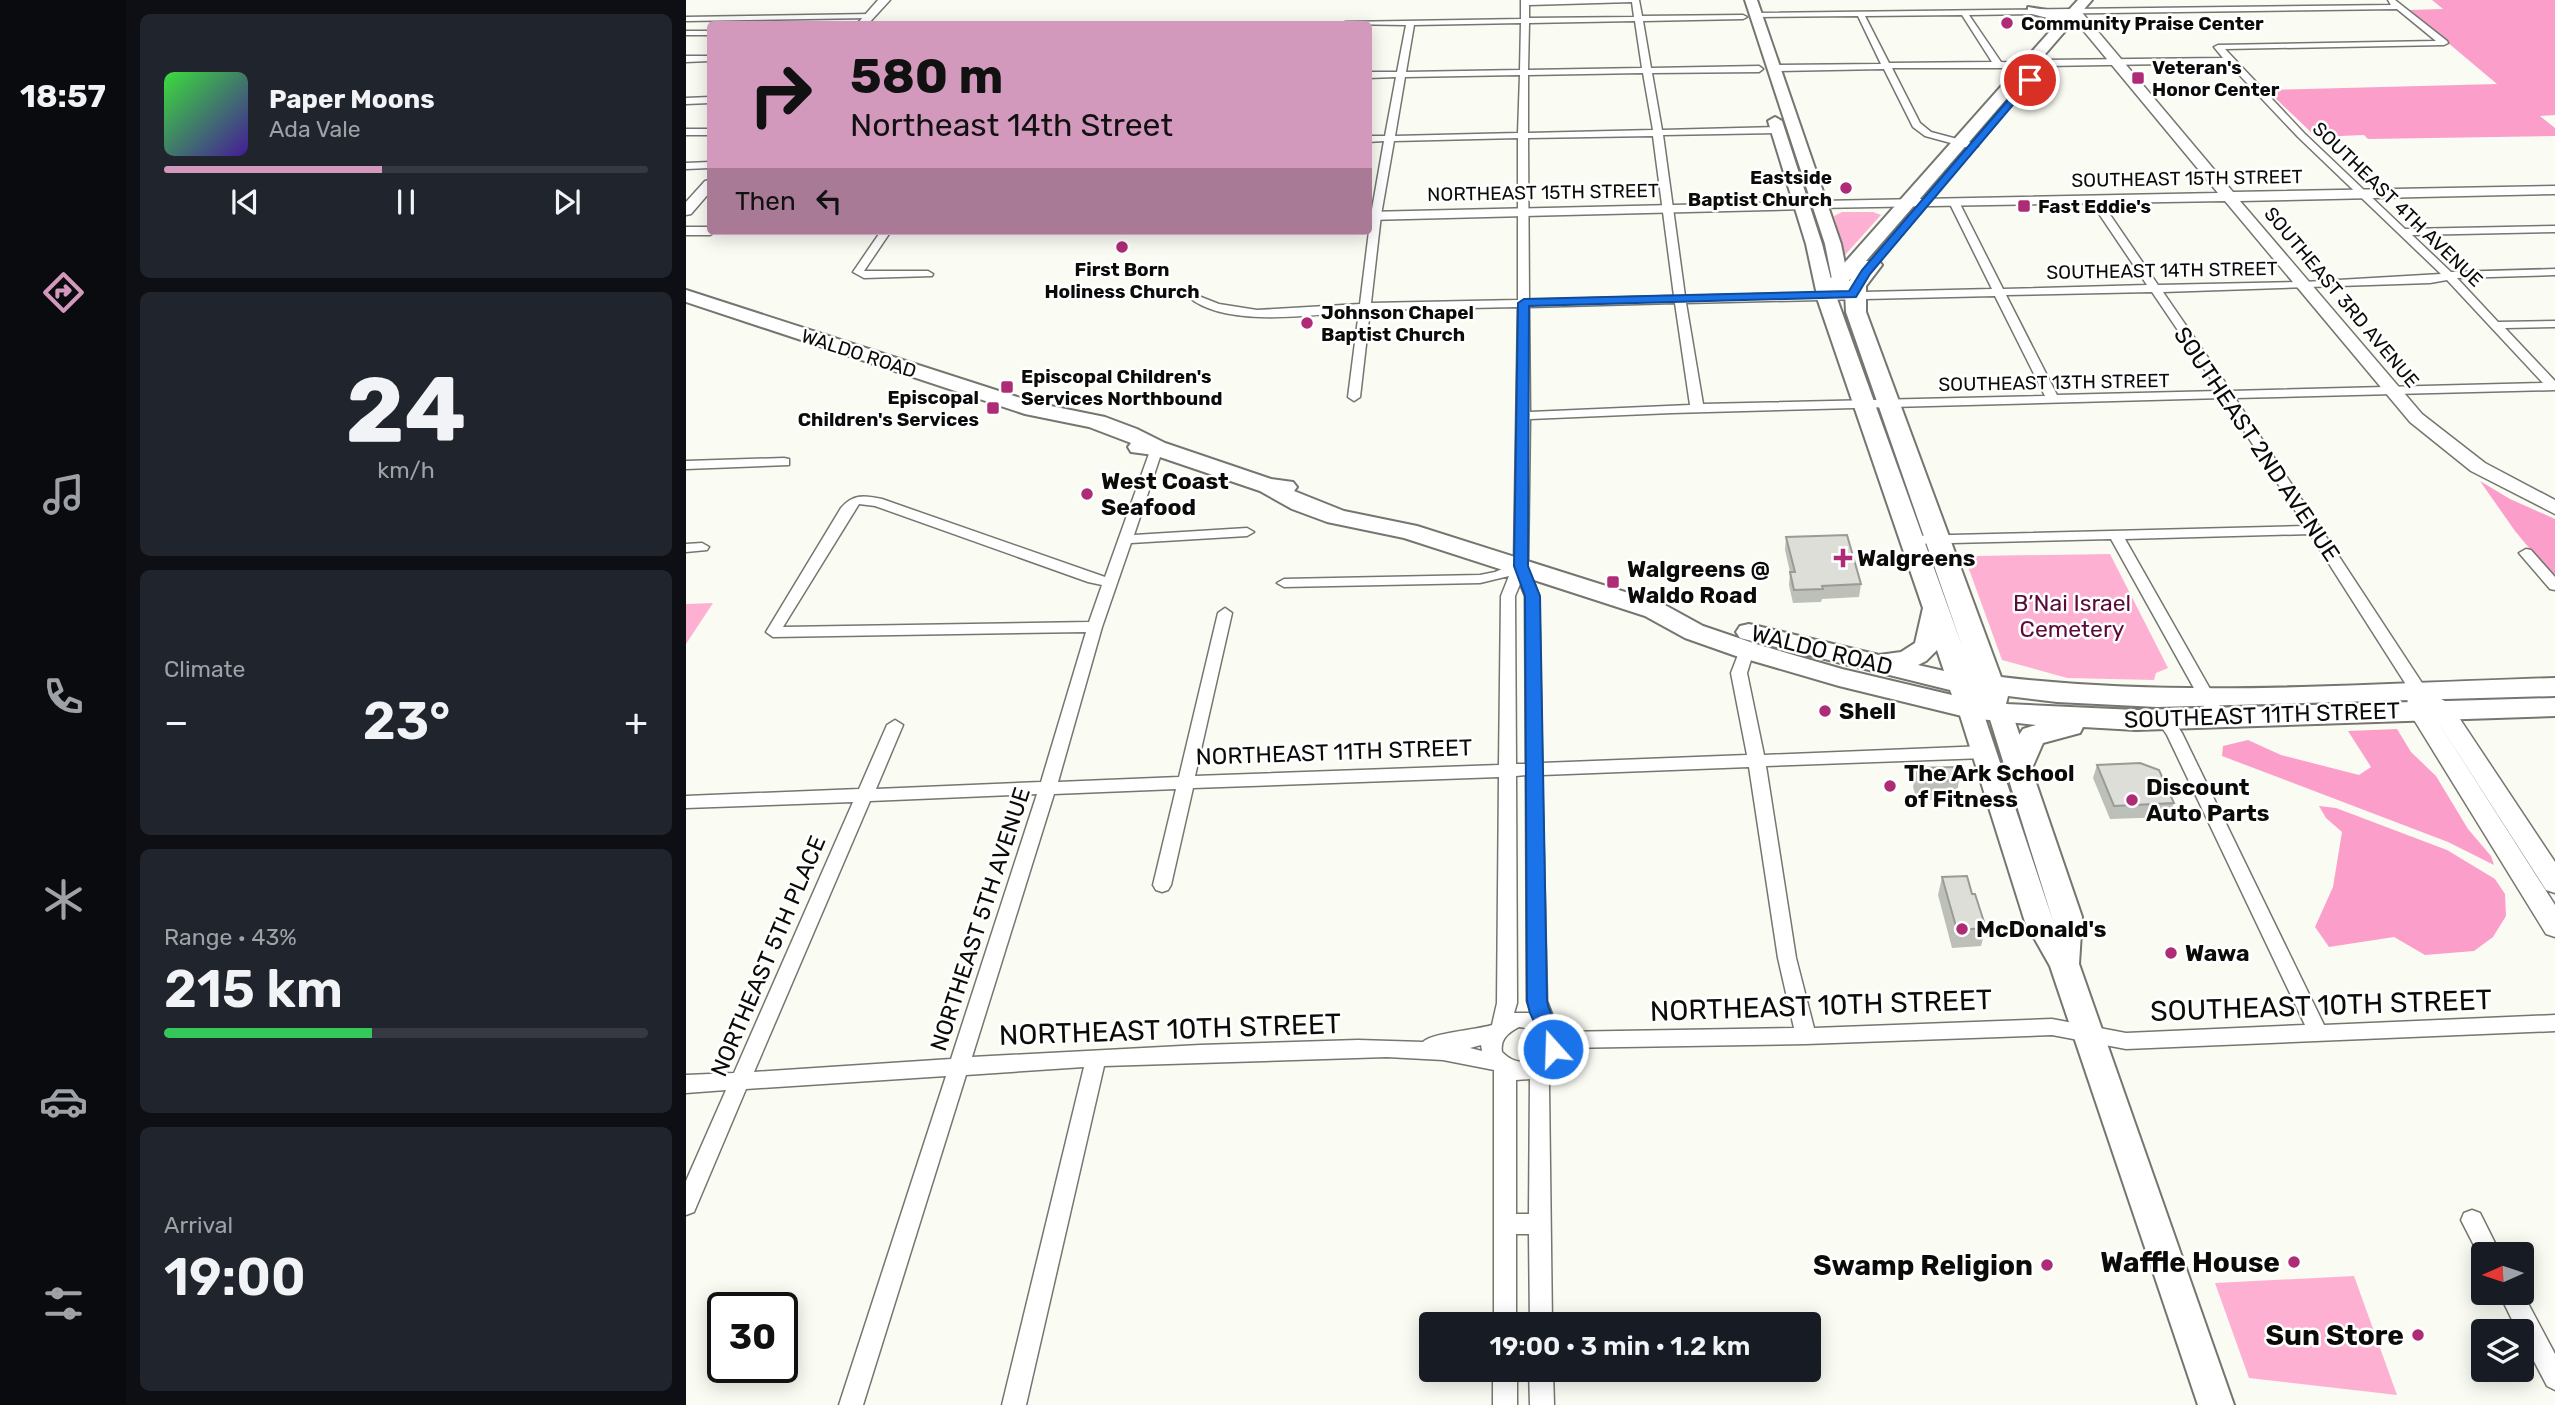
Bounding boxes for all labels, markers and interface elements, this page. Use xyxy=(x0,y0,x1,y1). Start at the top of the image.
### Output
place label: Community Praise Center xyxy=(2021,12,2264,35)
marker: Community Praise Center xyxy=(1999,15,2015,31)
text: 580 m xyxy=(850,47,1003,105)
icon: right xyxy=(735,49,826,140)
pin xyxy=(2000,50,2060,110)
place label: Veteran's Honor Center xyxy=(2152,56,2280,101)
icon: arrive xyxy=(2011,61,2049,99)
marker: Veteran's Honor Center xyxy=(2130,70,2146,86)
text: 18:57 xyxy=(20,77,106,115)
text: Paper Moons xyxy=(269,84,435,115)
text: Northeast 14th Street xyxy=(850,106,1173,144)
text: Ada Vale xyxy=(269,115,361,143)
street label: SOUTHEAST 4TH AVENUE xyxy=(2308,117,2487,292)
street label: SOUTHEAST 15TH STREET xyxy=(2071,165,2303,192)
place label: Eastside Baptist Church xyxy=(1688,166,1832,211)
street label: NORTHEAST 15TH STREET xyxy=(1427,179,1659,206)
marker: Eastside Baptist Church xyxy=(1838,180,1854,196)
icon: left xyxy=(810,182,848,220)
icon: previous xyxy=(226,183,264,221)
icon: pause xyxy=(387,183,425,221)
icon: next xyxy=(548,183,586,221)
text: Then xyxy=(735,186,796,217)
place label: Fast Eddie's xyxy=(2038,195,2151,218)
marker: Fast Eddie's xyxy=(2016,198,2032,214)
street label: SOUTHEAST 3RD AVENUE xyxy=(2259,202,2424,392)
marker: First Born Holiness Church xyxy=(1114,239,1130,255)
street label: SOUTHEAST 14TH STREET xyxy=(2046,257,2278,284)
place label: First Born Holiness Church xyxy=(1044,258,1200,303)
icon: directions xyxy=(39,268,88,317)
place label: Johnson Chapel Baptist Church xyxy=(1321,301,1474,346)
marker: Johnson Chapel Baptist Church xyxy=(1299,315,1315,331)
street label: SOUTHEAST 2ND AVENUE xyxy=(2168,321,2346,567)
street label: WALDO ROAD xyxy=(798,324,919,383)
text: 24 xyxy=(346,356,466,464)
place label: Episcopal Children's Services Northbound xyxy=(1021,365,1222,410)
street label: SOUTHEAST 13TH STREET xyxy=(1938,369,2170,396)
marker: Episcopal Children's Services Northbound xyxy=(999,379,1015,395)
place label: Episcopal Children's Services xyxy=(798,386,979,431)
marker: Episcopal Children's Services xyxy=(985,400,1001,416)
text: km/h xyxy=(377,456,435,484)
place label: West Coast Seafood xyxy=(1101,467,1229,521)
icon: music xyxy=(39,470,88,519)
marker: West Coast Seafood xyxy=(1079,486,1095,502)
place label: Walgreens xyxy=(1857,544,1976,572)
marker: Walgreens xyxy=(1835,550,1851,566)
place label: Walgreens @ Waldo Road xyxy=(1627,555,1770,609)
marker: Walgreens @ Waldo Road xyxy=(1605,574,1621,590)
park label: B’Nai Israel Cemetery xyxy=(2013,589,2131,643)
street label: WALDO ROAD xyxy=(1748,619,1896,681)
text: Climate xyxy=(164,655,245,683)
icon: phone xyxy=(39,672,88,721)
text: 23° xyxy=(363,690,450,752)
street label: SOUTHEAST 11TH STREET xyxy=(2124,696,2400,734)
place label: Shell xyxy=(1839,697,1896,725)
text: − xyxy=(164,699,189,745)
text: + xyxy=(624,699,648,745)
marker: Shell xyxy=(1817,703,1833,719)
street label: NORTHEAST 11TH STREET xyxy=(1195,733,1473,771)
place label: The Ark School of Fitness xyxy=(1904,759,2075,813)
place label: Discount Auto Parts xyxy=(2146,773,2270,827)
marker: The Ark School of Fitness xyxy=(1882,778,1898,794)
street label: NORTHEAST 5TH AVENUE xyxy=(924,784,1036,1054)
marker: Discount Auto Parts xyxy=(2124,792,2140,808)
street label: NORTHEAST 5TH PLACE xyxy=(705,831,831,1081)
icon: climate xyxy=(39,875,88,924)
place label: McDonald's xyxy=(1976,915,2107,943)
marker: McDonald's xyxy=(1954,921,1970,937)
text: Range · 43% xyxy=(164,923,297,951)
place label: Wawa xyxy=(2185,939,2250,967)
marker: Wawa xyxy=(2163,945,2179,961)
text: 215 km xyxy=(164,958,343,1020)
street label: NORTHEAST 10TH STREET xyxy=(1649,983,1993,1028)
street label: SOUTHEAST 10TH STREET xyxy=(2150,983,2492,1028)
street label: NORTHEAST 10TH STREET xyxy=(998,1007,1342,1052)
position arrow xyxy=(1516,1012,1590,1086)
icon: car xyxy=(39,1077,88,1126)
text: Arrival xyxy=(164,1211,233,1239)
north arrow xyxy=(2471,1242,2534,1306)
map controls xyxy=(2471,1242,2534,1382)
text: 19:00 xyxy=(164,1246,306,1308)
place label: Waffle House xyxy=(2100,1246,2280,1279)
place label: Swamp Religion xyxy=(1813,1249,2033,1282)
marker: Waffle House xyxy=(2286,1254,2302,1270)
marker: Swamp Religion xyxy=(2039,1257,2055,1273)
icon: filters xyxy=(39,1279,88,1328)
speed limit sign: 30 xyxy=(707,1292,798,1383)
place label: Sun Store xyxy=(2266,1319,2404,1352)
button: layers xyxy=(2471,1319,2534,1382)
marker: Sun Store xyxy=(2410,1327,2426,1343)
text: 19:00 · 3 min · 1.2 km xyxy=(1490,1331,1751,1362)

